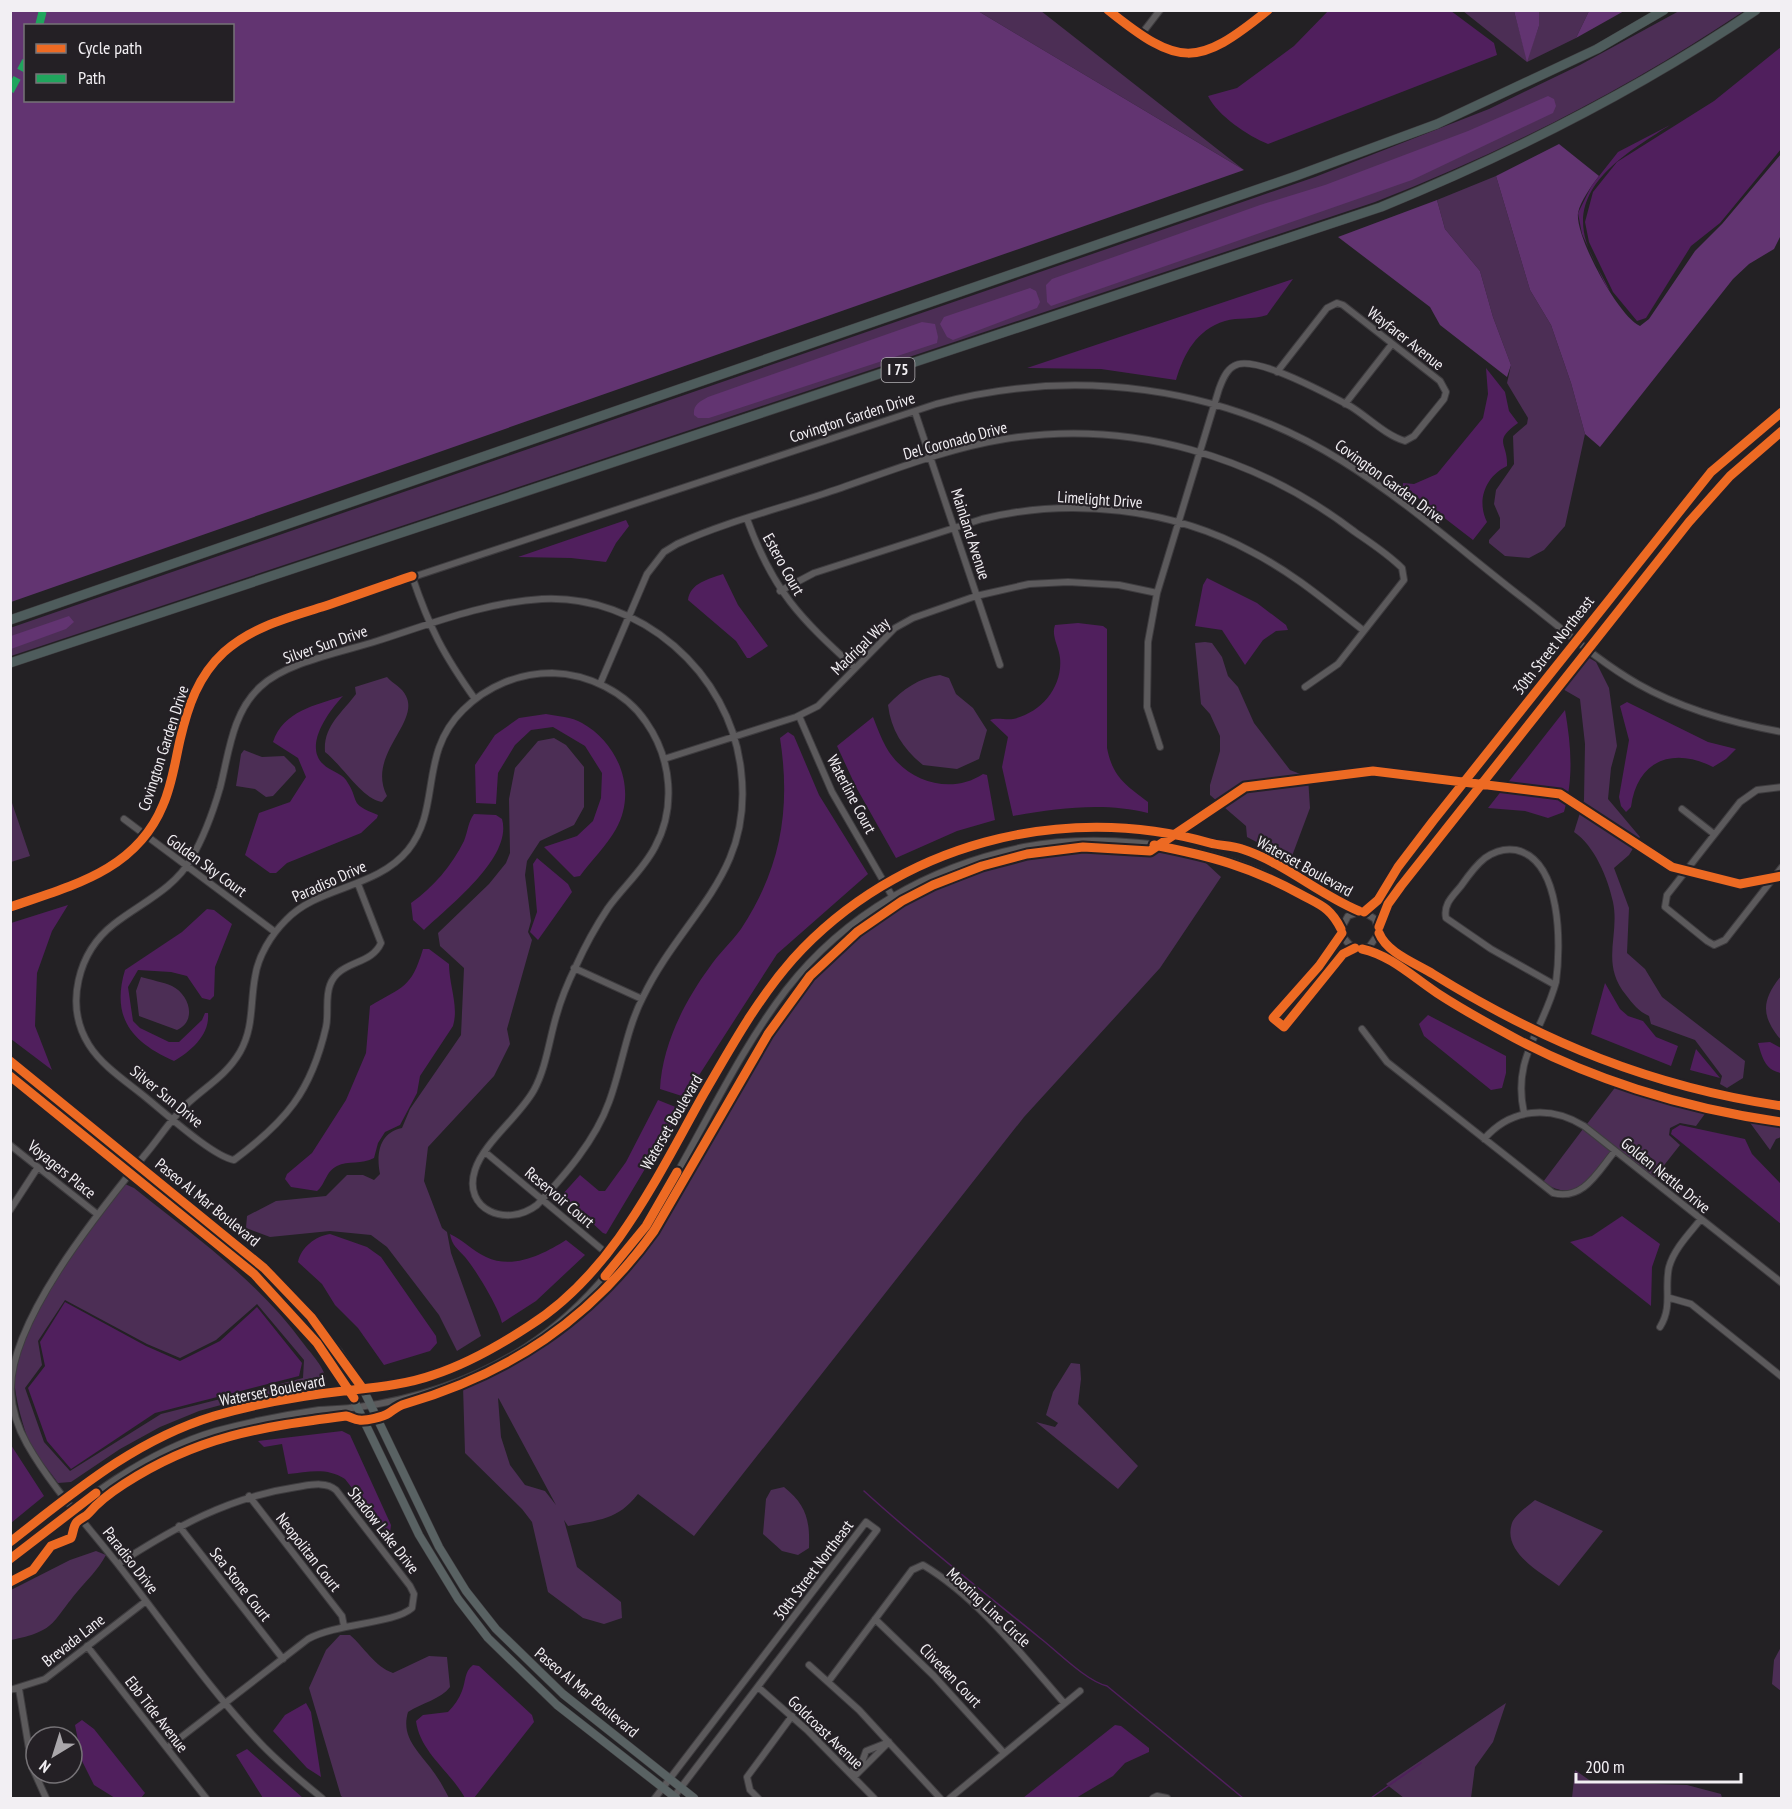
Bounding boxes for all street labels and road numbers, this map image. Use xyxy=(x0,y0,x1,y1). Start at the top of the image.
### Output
street label: Wayfarer Avenue xyxy=(1364,302,1448,374)
road number: I 75 xyxy=(882,358,914,382)
street label: Covington Garden Drive xyxy=(787,387,917,447)
street label: Del Coronado Drive xyxy=(901,416,1009,464)
street label: Covington Garden Drive xyxy=(1331,435,1449,527)
street label: Mainland Avenue xyxy=(947,486,995,582)
street label: Limelight Drive xyxy=(1057,486,1143,512)
street label: Estero Court xyxy=(759,530,809,599)
street label: 30th Street Northeast xyxy=(1508,591,1598,699)
street label: Madrigal Way xyxy=(826,613,894,679)
street label: Silver Sun Drive xyxy=(280,620,370,668)
street label: Covington Garden Drive xyxy=(133,683,193,813)
street label: Waterline Court xyxy=(823,751,881,837)
street label: Golden Sky Court xyxy=(163,829,252,901)
street label: Waterset Boulevard xyxy=(1253,831,1357,901)
street label: Paradiso Drive xyxy=(289,856,369,906)
street label: Silver Sun Drive xyxy=(127,1061,207,1131)
street label: Waterset Boulevard xyxy=(636,1071,706,1173)
street label: Golden Nettle Drive xyxy=(1617,1133,1715,1217)
street label: Voyagers Place xyxy=(23,1135,100,1203)
street label: Paseo Al Mar Boulevard xyxy=(151,1154,265,1251)
street label: Reservoir Court xyxy=(521,1162,599,1232)
street label: Waterset Boulevard xyxy=(218,1370,327,1410)
street label: Shadow Lake Drive xyxy=(344,1483,424,1577)
street label: Neopolitan Court xyxy=(272,1509,346,1596)
street label: 30th Street Northeast xyxy=(769,1515,858,1624)
street label: Paradiso Drive xyxy=(99,1523,163,1597)
street label: Sea Stone Court xyxy=(206,1543,276,1625)
street label: Mooring Line Circle xyxy=(943,1563,1035,1651)
street label: Brevada Lane xyxy=(38,1609,108,1671)
street label: Cliveden Court xyxy=(916,1639,987,1712)
street label: Paseo Al Mar Boulevard xyxy=(531,1643,643,1741)
street label: Ebb Tide Avenue xyxy=(121,1672,193,1756)
street label: Goldcoast Avenue xyxy=(784,1691,868,1773)

